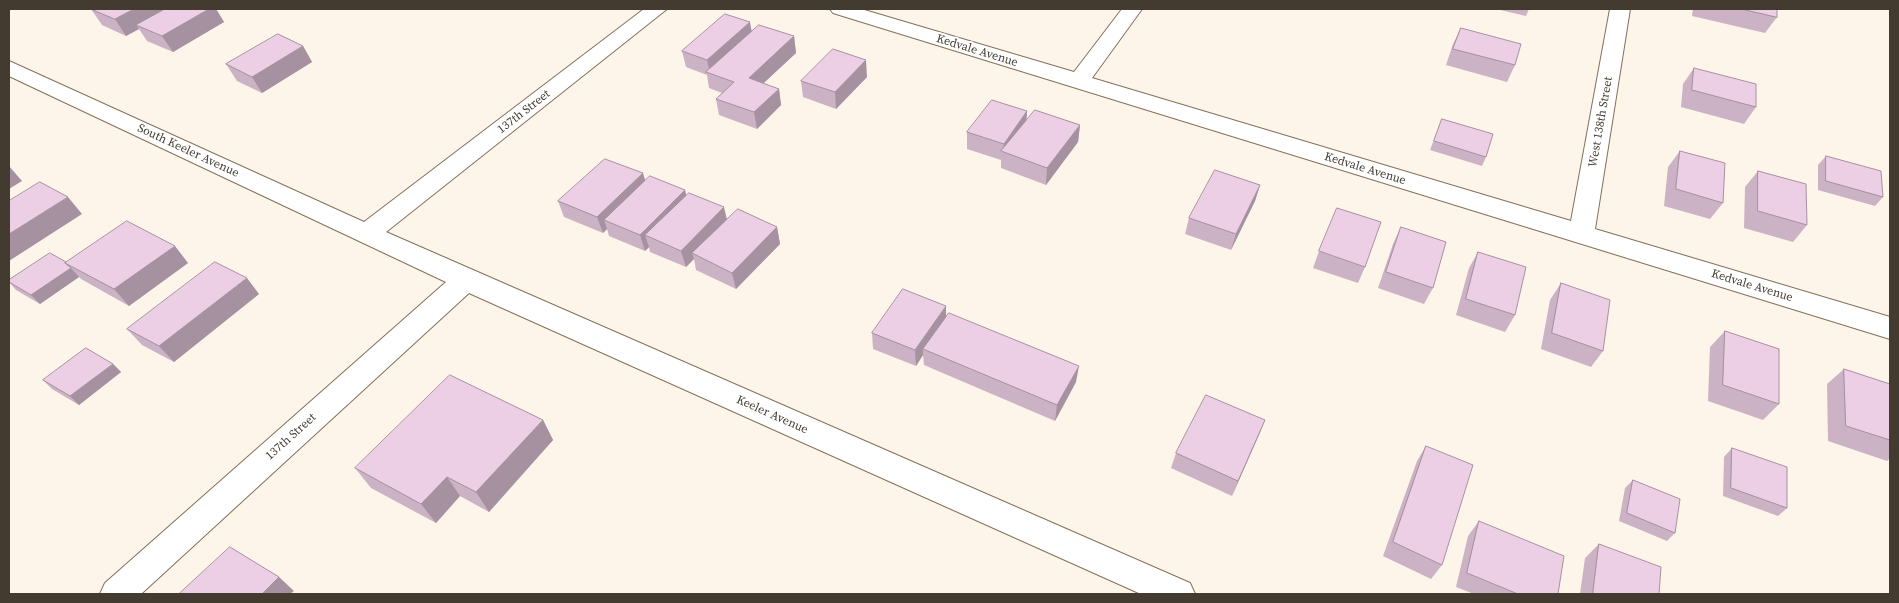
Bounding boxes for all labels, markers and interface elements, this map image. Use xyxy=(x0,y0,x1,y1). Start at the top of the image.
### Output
street label: Kedvale Avenue xyxy=(935,32,1019,70)
street label: West 138th Street xyxy=(1586,76,1616,168)
street label: 137th Street xyxy=(495,87,553,137)
street label: South Keeler Avenue xyxy=(135,121,241,181)
street label: Kedvale Avenue xyxy=(1323,150,1407,188)
street label: Kedvale Avenue xyxy=(1710,267,1794,305)
street label: Keeler Avenue xyxy=(734,393,810,437)
street label: 137th Street xyxy=(263,411,319,463)

